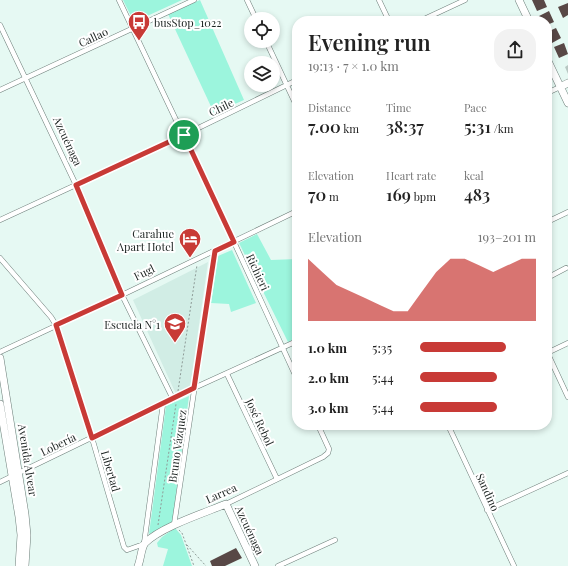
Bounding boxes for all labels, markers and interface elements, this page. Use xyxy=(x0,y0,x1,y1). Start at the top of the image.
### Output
bus stop icon: busStop_1022 xyxy=(126,9,152,42)
map controls xyxy=(244,12,280,92)
button: locate xyxy=(244,12,280,48)
place label: busStop_1022 xyxy=(154,15,221,30)
street label: Callao xyxy=(76,24,110,50)
text: Evening run xyxy=(308,27,431,57)
button: share xyxy=(494,29,536,71)
button: layers xyxy=(244,56,280,92)
text: 19:13 · 7 × 1.0 km xyxy=(308,57,399,74)
street label: Chile xyxy=(206,94,236,119)
text: Distance xyxy=(308,100,351,115)
text: Time xyxy=(386,100,411,115)
text: Pace xyxy=(464,100,487,115)
street label: Azcuénaga xyxy=(50,113,86,169)
text: 7.00 xyxy=(308,115,341,137)
text: 38:37 xyxy=(386,115,424,137)
text: 5:31 xyxy=(464,115,491,137)
pin xyxy=(167,118,201,152)
text: km xyxy=(341,121,359,136)
text: /km xyxy=(491,121,514,136)
icon: arrive xyxy=(173,124,195,146)
text: Elevation xyxy=(308,168,354,183)
text: Heart rate xyxy=(386,168,436,183)
text: kcal xyxy=(464,168,484,183)
text: 70 xyxy=(308,183,326,205)
text: 169 xyxy=(386,183,411,205)
text: 483 xyxy=(464,183,490,205)
text: m xyxy=(326,189,339,204)
text: bpm xyxy=(411,189,436,204)
place label: Carahue Apart Hotel xyxy=(116,226,174,254)
hotel icon: Carahue Apart Hotel xyxy=(177,226,203,259)
text: Elevation xyxy=(308,228,362,245)
text: 193–201 m xyxy=(478,228,536,245)
street label: Richieri xyxy=(243,251,273,293)
street label: Fugl xyxy=(131,261,157,283)
school or university icon: Escuela N°1 xyxy=(162,311,188,344)
place label: Escuela N°1 xyxy=(104,317,160,332)
text: 1.0 km xyxy=(308,339,347,356)
text: 5:35 xyxy=(372,339,392,356)
text: 2.0 km xyxy=(308,369,349,386)
text: 5:44 xyxy=(372,369,394,386)
street label: José Rebol xyxy=(242,395,277,448)
text: 3.0 km xyxy=(308,399,348,416)
text: 5:44 xyxy=(372,399,394,416)
street label: Bruno Vázquez xyxy=(164,409,190,483)
street label: Avenida Alvear xyxy=(15,422,41,497)
street label: Lobería xyxy=(38,429,79,459)
street label: Libertad xyxy=(98,449,124,494)
street label: Sandino xyxy=(473,471,503,513)
street label: Larrea xyxy=(203,479,239,506)
street label: Azcuénaga xyxy=(232,502,268,558)

